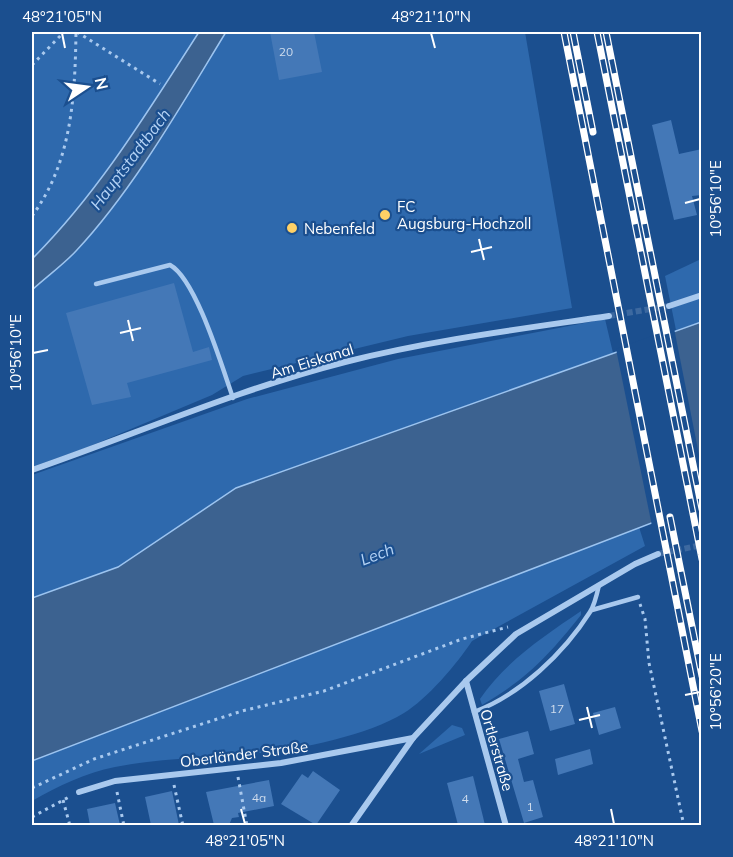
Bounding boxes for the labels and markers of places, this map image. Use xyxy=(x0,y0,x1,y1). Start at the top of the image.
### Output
place label: FC Augsburg-Hochzoll xyxy=(397,197,531,233)
marker: FC Augsburg-Hochzoll xyxy=(378,208,392,222)
place label: Nebenfeld xyxy=(304,219,375,238)
marker: Nebenfeld xyxy=(285,221,299,235)

